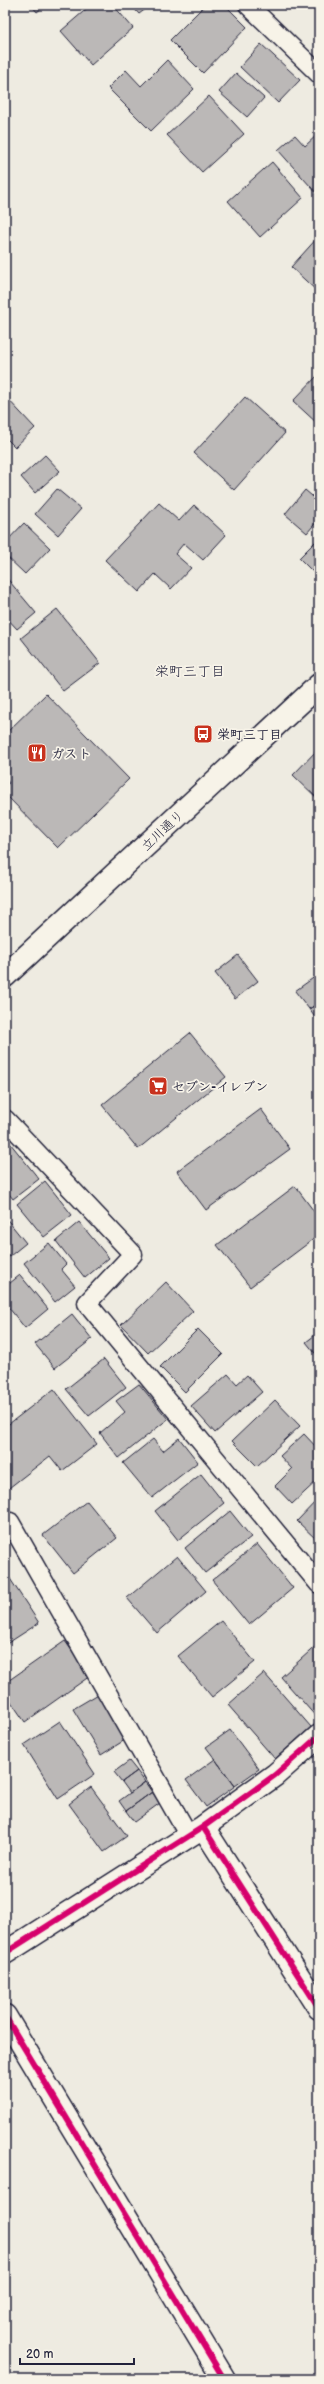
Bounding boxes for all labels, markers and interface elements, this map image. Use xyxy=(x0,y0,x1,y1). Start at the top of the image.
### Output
district label: 栄町三丁目 xyxy=(155,663,225,680)
bus stop icon: 栄町三丁目 xyxy=(192,723,214,745)
place label: 栄町三丁目 xyxy=(217,727,282,743)
restaurant icon: ガスト xyxy=(26,742,48,764)
place label: ガスト xyxy=(51,746,91,762)
street label: 立川通り xyxy=(138,807,187,854)
supermarket icon: セブン-イレブン xyxy=(147,1075,169,1097)
place label: セブン-イレブン xyxy=(172,1079,268,1095)
scale bar xyxy=(20,2340,134,2366)
text: 20 m xyxy=(26,2347,53,2362)

